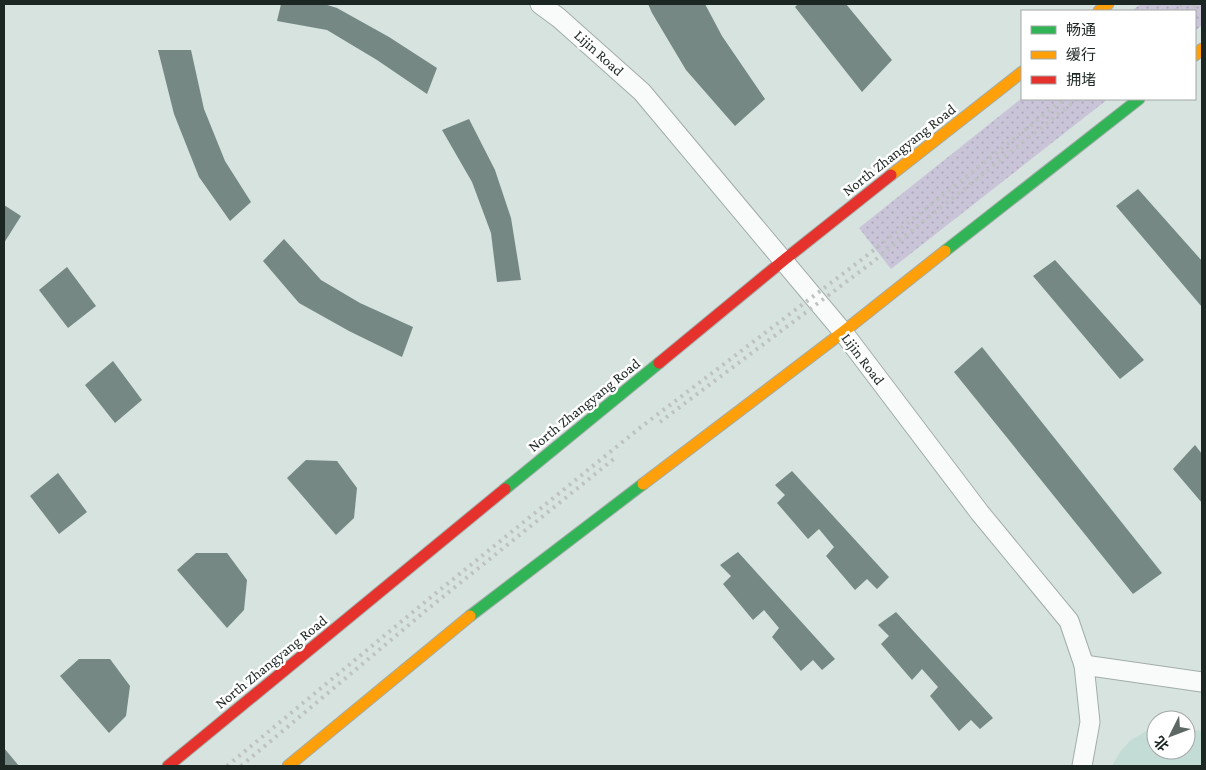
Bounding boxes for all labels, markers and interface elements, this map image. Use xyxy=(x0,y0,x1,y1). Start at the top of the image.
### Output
legend xyxy=(1021,10,1196,100)
text: 畅通 xyxy=(1066,22,1096,38)
street label: Lijin Road xyxy=(571,27,627,80)
text: 缓行 xyxy=(1066,47,1096,63)
text: 拥堵 xyxy=(1066,72,1096,88)
street label: North Zhangyang Road xyxy=(839,101,959,200)
street label: Lijin Road xyxy=(838,330,888,389)
street label: North Zhangyang Road xyxy=(525,355,644,456)
street label: North Zhangyang Road xyxy=(212,612,331,713)
north arrow xyxy=(1146,710,1196,760)
text: 北 xyxy=(1151,733,1172,754)

